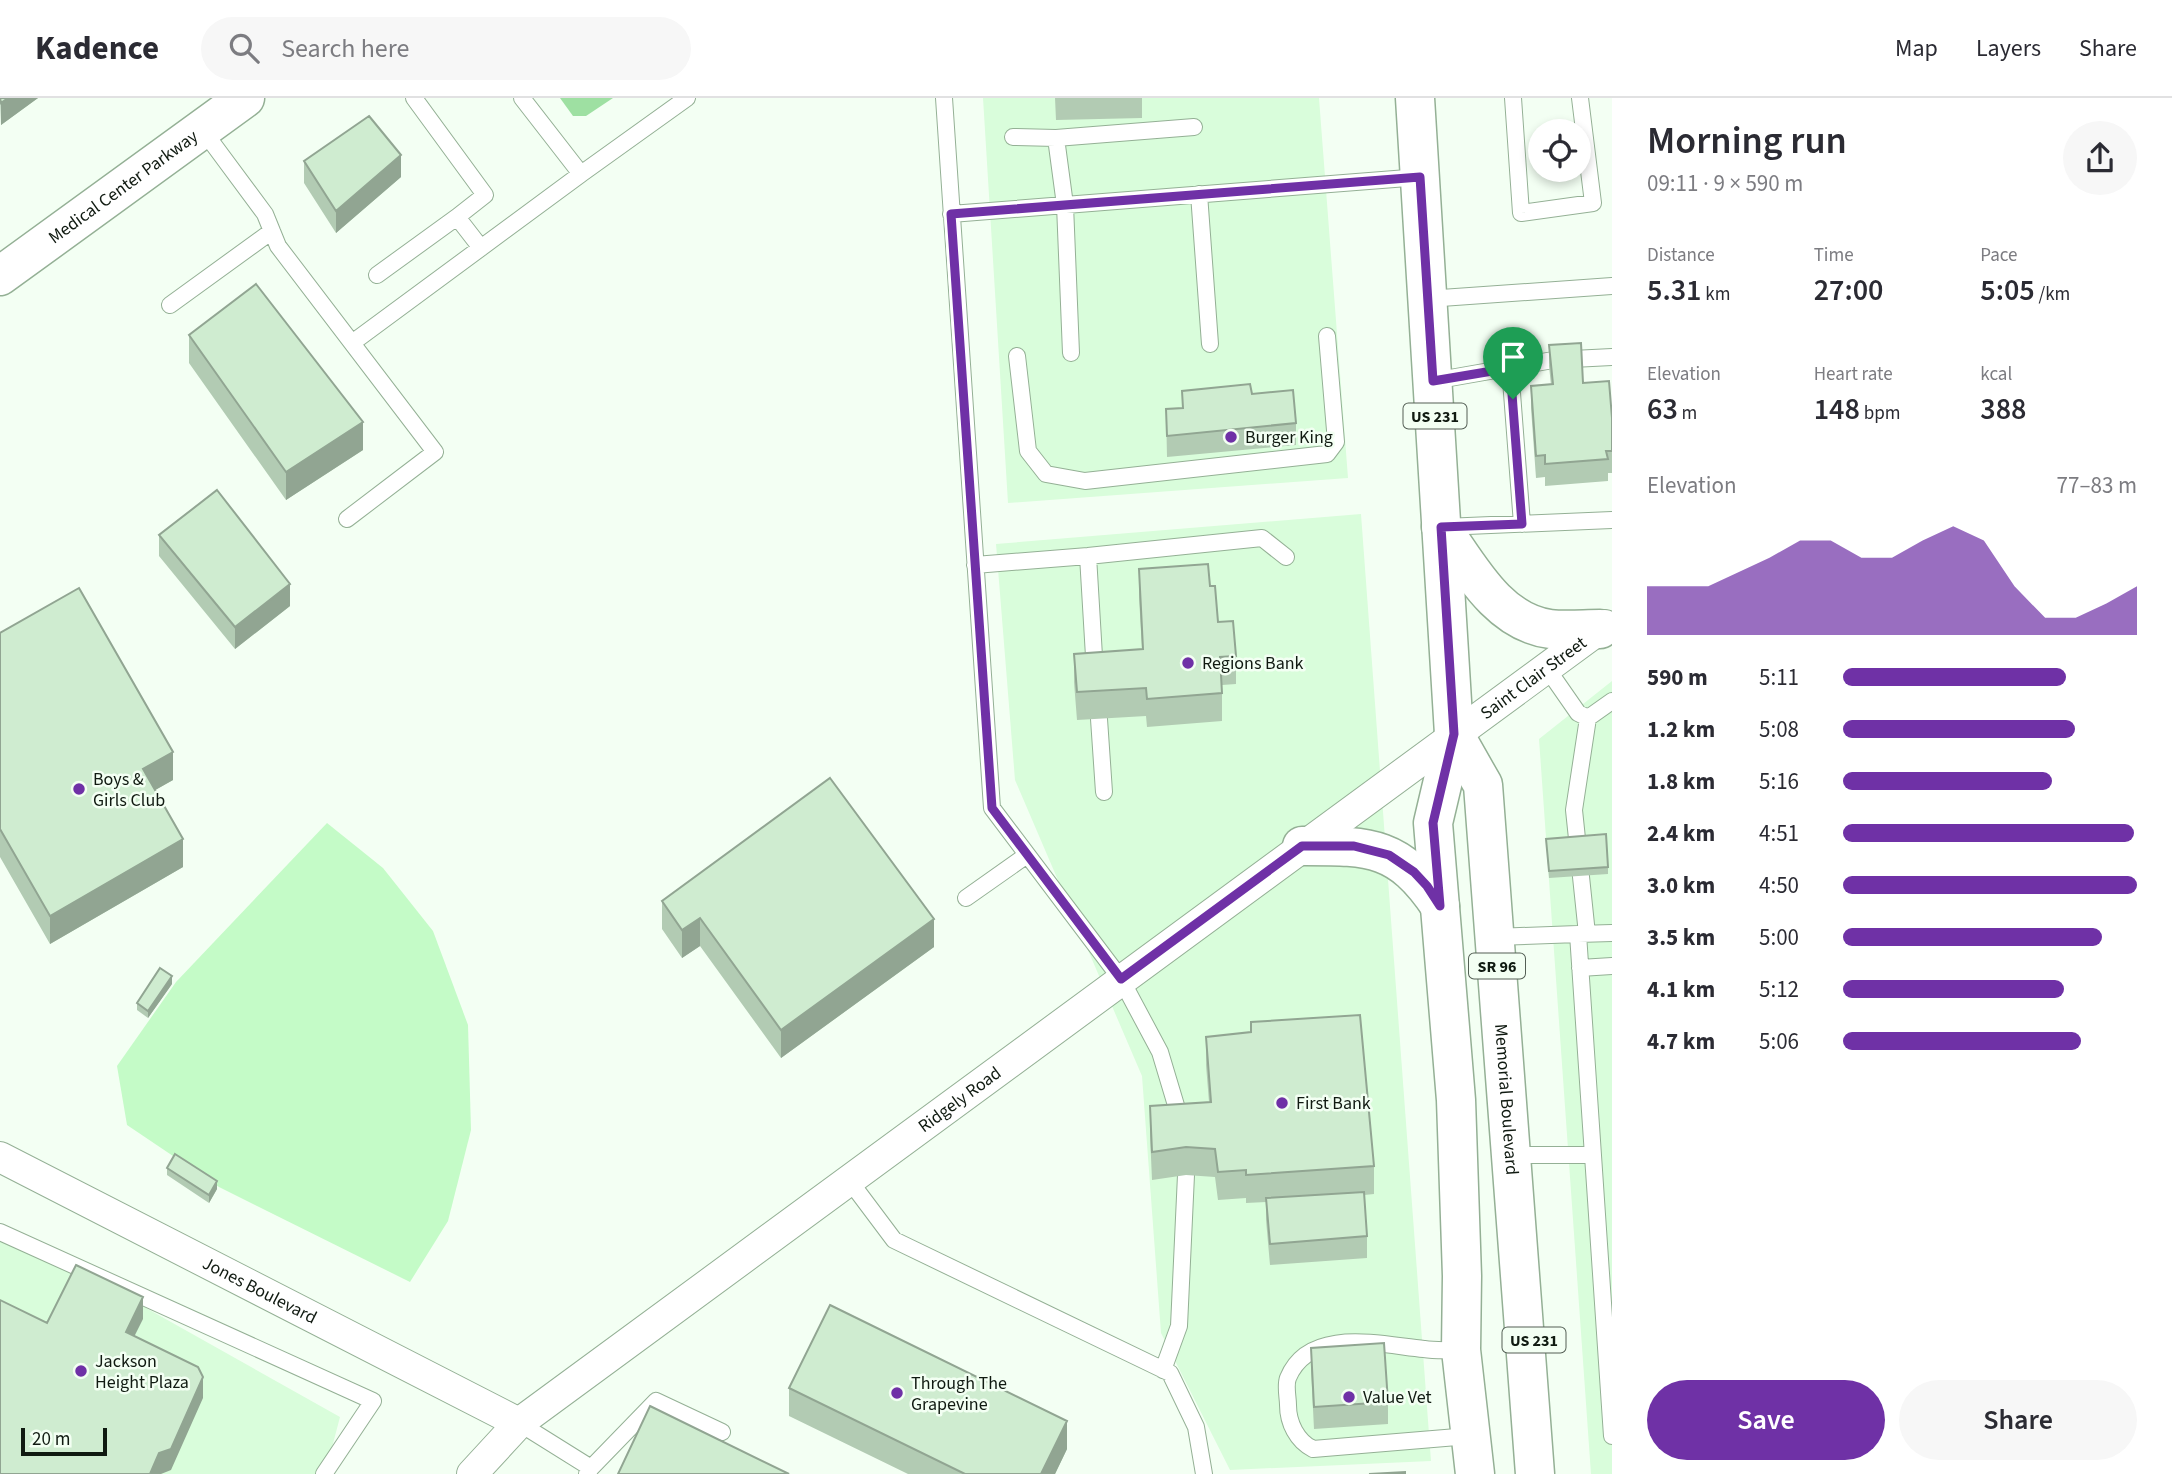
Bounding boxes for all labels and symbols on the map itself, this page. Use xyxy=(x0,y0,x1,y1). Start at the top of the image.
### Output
street label: Medical Center Parkway xyxy=(43,124,204,250)
pin xyxy=(1483,327,1543,399)
road number: US 231 xyxy=(1404,404,1466,428)
place label: Burger King xyxy=(1245,425,1333,450)
marker: Burger King xyxy=(1223,429,1239,445)
street label: Saint Clair Street xyxy=(1475,631,1592,726)
place label: Regions Bank xyxy=(1202,651,1304,676)
marker: Regions Bank xyxy=(1180,655,1196,671)
place label: Boys & Girls Club xyxy=(93,767,165,813)
marker: Boys & Girls Club xyxy=(71,781,87,797)
road number: SR 96 xyxy=(1469,954,1525,978)
street label: Memorial Boulevard xyxy=(1488,1023,1524,1176)
street label: Ridgely Road xyxy=(913,1061,1007,1139)
place label: First Bank xyxy=(1296,1091,1371,1116)
marker: First Bank xyxy=(1274,1095,1290,1111)
street label: Jones Boulevard xyxy=(198,1251,321,1330)
road number: US 231 xyxy=(1502,1328,1566,1352)
place label: Jackson Height Plaza xyxy=(95,1349,189,1395)
marker: Jackson Height Plaza xyxy=(73,1363,89,1379)
place label: Through The Grapevine xyxy=(911,1371,1007,1417)
marker: Through The Grapevine xyxy=(889,1385,905,1401)
place label: Value Vet xyxy=(1363,1385,1432,1410)
marker: Value Vet xyxy=(1341,1389,1357,1405)
scale bar xyxy=(21,1425,107,1457)

